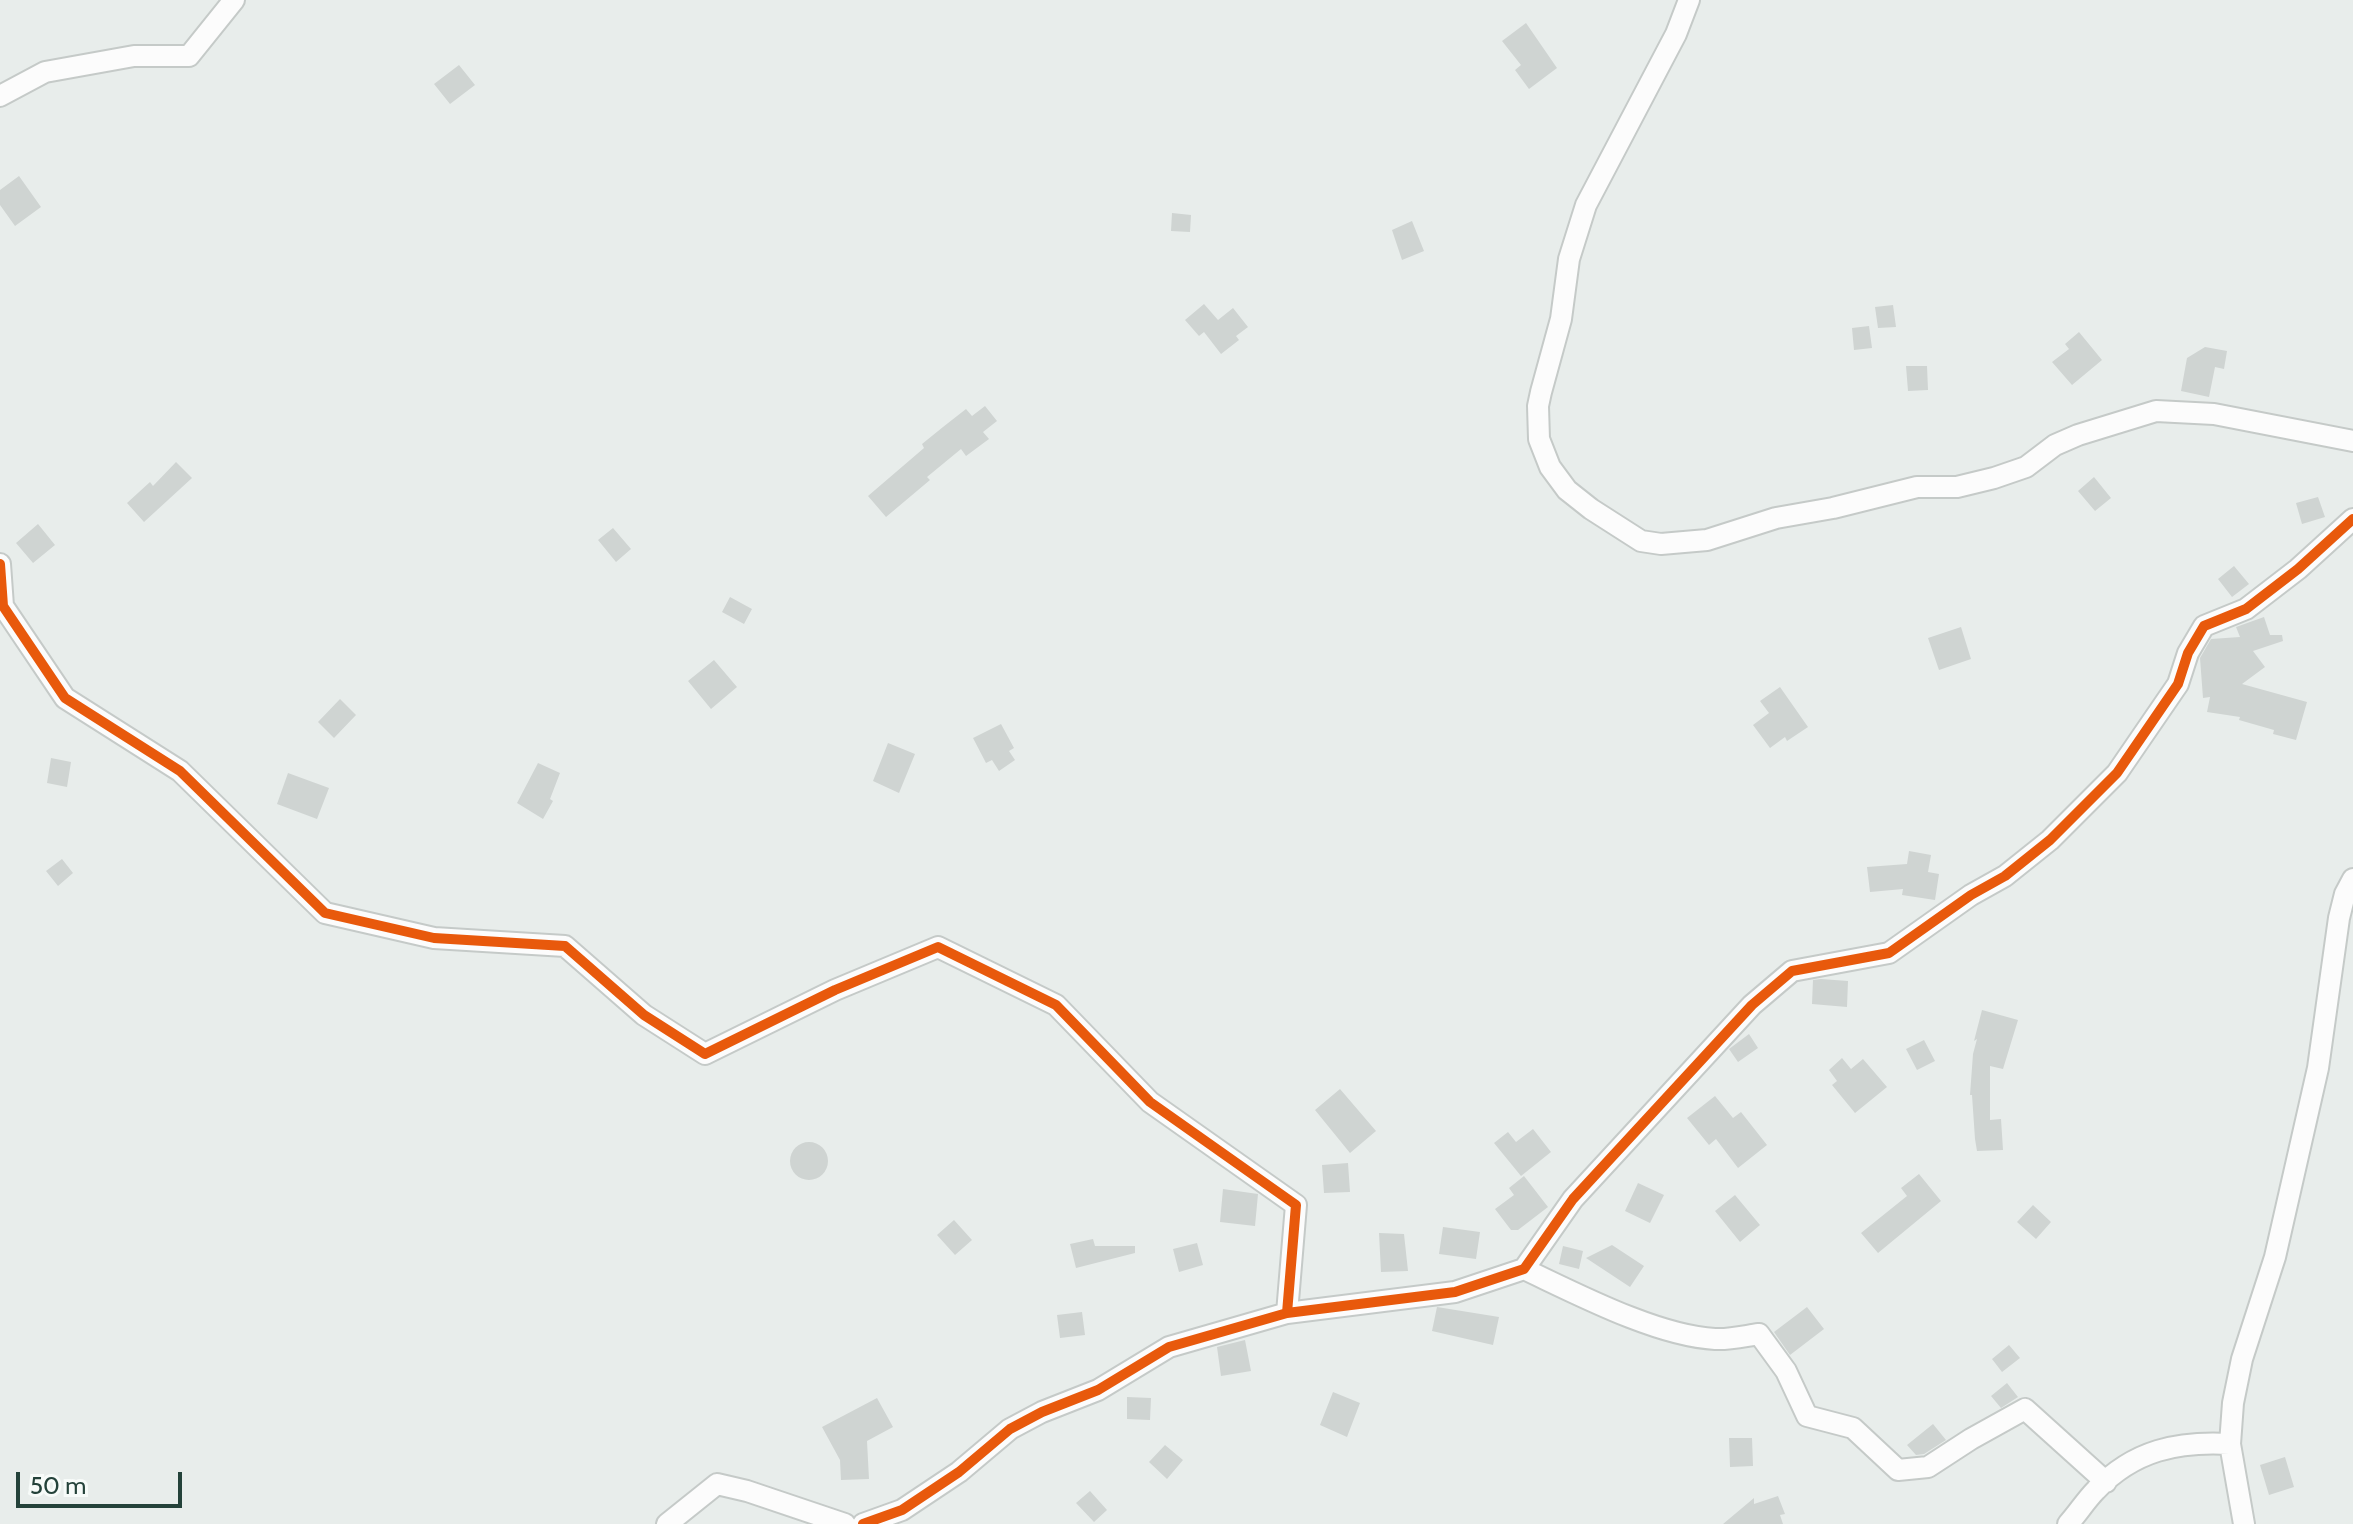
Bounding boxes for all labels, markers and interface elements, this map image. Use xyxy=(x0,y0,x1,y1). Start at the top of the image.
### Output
scale bar xyxy=(20,1456,186,1506)
text: 50 m xyxy=(30,1471,86,1500)

